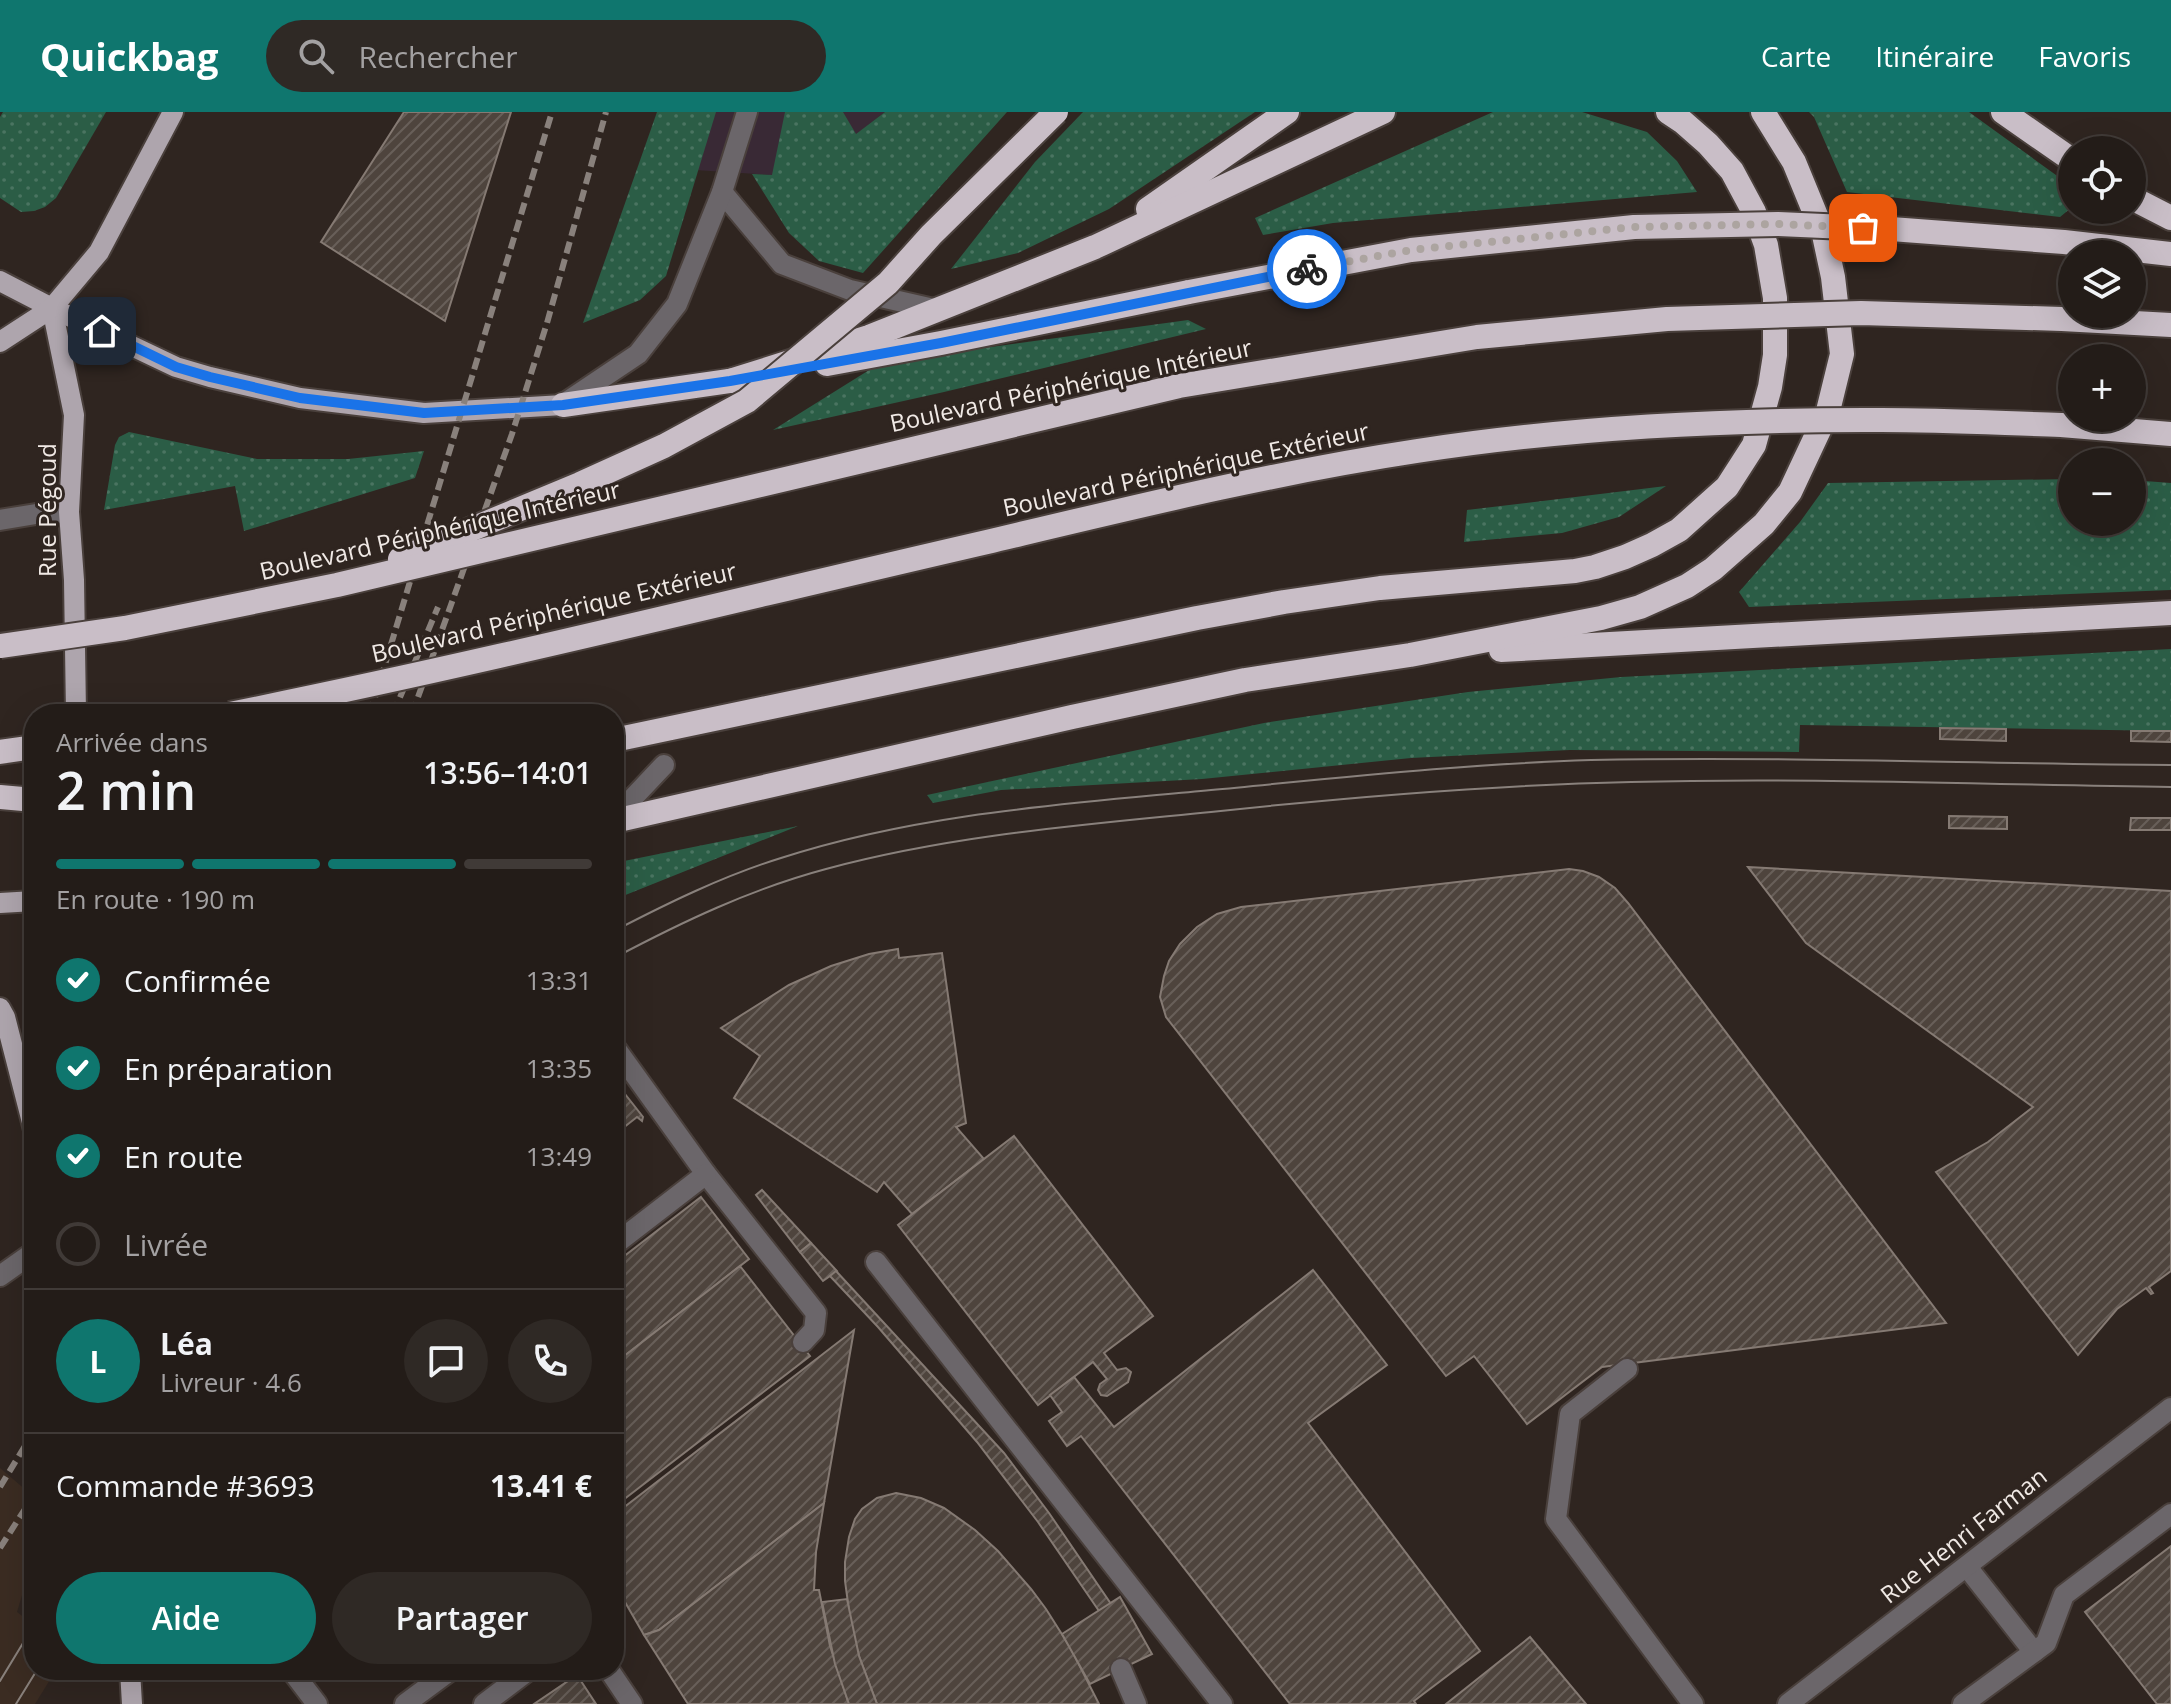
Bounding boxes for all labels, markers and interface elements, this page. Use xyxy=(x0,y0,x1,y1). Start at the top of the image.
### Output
search box xyxy=(266,20,826,92)
text: Quickbag xyxy=(40,30,218,82)
icon: search xyxy=(294,34,338,78)
text: Rechercher xyxy=(358,36,518,77)
text: Carte xyxy=(1761,37,1831,75)
text: Itinéraire xyxy=(1875,37,1994,75)
text: Favoris xyxy=(2038,37,2131,75)
map controls xyxy=(2058,136,2146,536)
button: locate xyxy=(2058,136,2146,224)
pin xyxy=(1829,194,1897,262)
icon: bag xyxy=(1841,206,1885,250)
courier xyxy=(1267,229,1347,309)
button: layers xyxy=(2058,240,2146,328)
icon: bike xyxy=(1285,247,1329,291)
pin xyxy=(68,297,136,365)
icon: home xyxy=(80,309,124,353)
street label: Boulevard Périphérique Intérieur xyxy=(887,330,1255,439)
button: + xyxy=(2058,344,2146,432)
street label: Boulevard Périphérique Extérieur xyxy=(999,414,1372,524)
street label: Rue Pégoud xyxy=(30,443,63,577)
button: − xyxy=(2058,448,2146,536)
street label: Boulevard Périphérique Intérieur xyxy=(256,472,623,587)
street label: Boulevard Périphérique Extérieur xyxy=(368,553,740,670)
text: Arrivée dans xyxy=(56,724,208,760)
text: 13:56–14:01 xyxy=(423,752,592,793)
text: 2 min xyxy=(56,754,196,825)
text: En route · 190 m xyxy=(56,881,255,917)
icon: check xyxy=(56,958,100,1002)
text: Confirmée xyxy=(124,960,271,1001)
text: 13:31 xyxy=(526,962,592,998)
icon: check xyxy=(56,1046,100,1090)
text: En préparation xyxy=(124,1048,333,1089)
text: 13:35 xyxy=(526,1050,592,1086)
icon: check xyxy=(56,1134,100,1178)
text: En route xyxy=(124,1136,243,1177)
text: 13:49 xyxy=(526,1138,592,1174)
text: Livrée xyxy=(124,1224,208,1265)
button: chat xyxy=(404,1319,488,1403)
button: phone xyxy=(508,1319,592,1403)
text: Léa xyxy=(160,1323,213,1364)
text: L xyxy=(90,1341,106,1382)
text: Livreur · 4.6 xyxy=(160,1364,302,1400)
street label: Rue Henri Farman xyxy=(1873,1459,2053,1610)
text: Commande #3693 xyxy=(56,1465,315,1506)
text: 13.41 € xyxy=(490,1465,592,1506)
button: Aide xyxy=(56,1572,316,1664)
button: Partager xyxy=(332,1572,592,1664)

